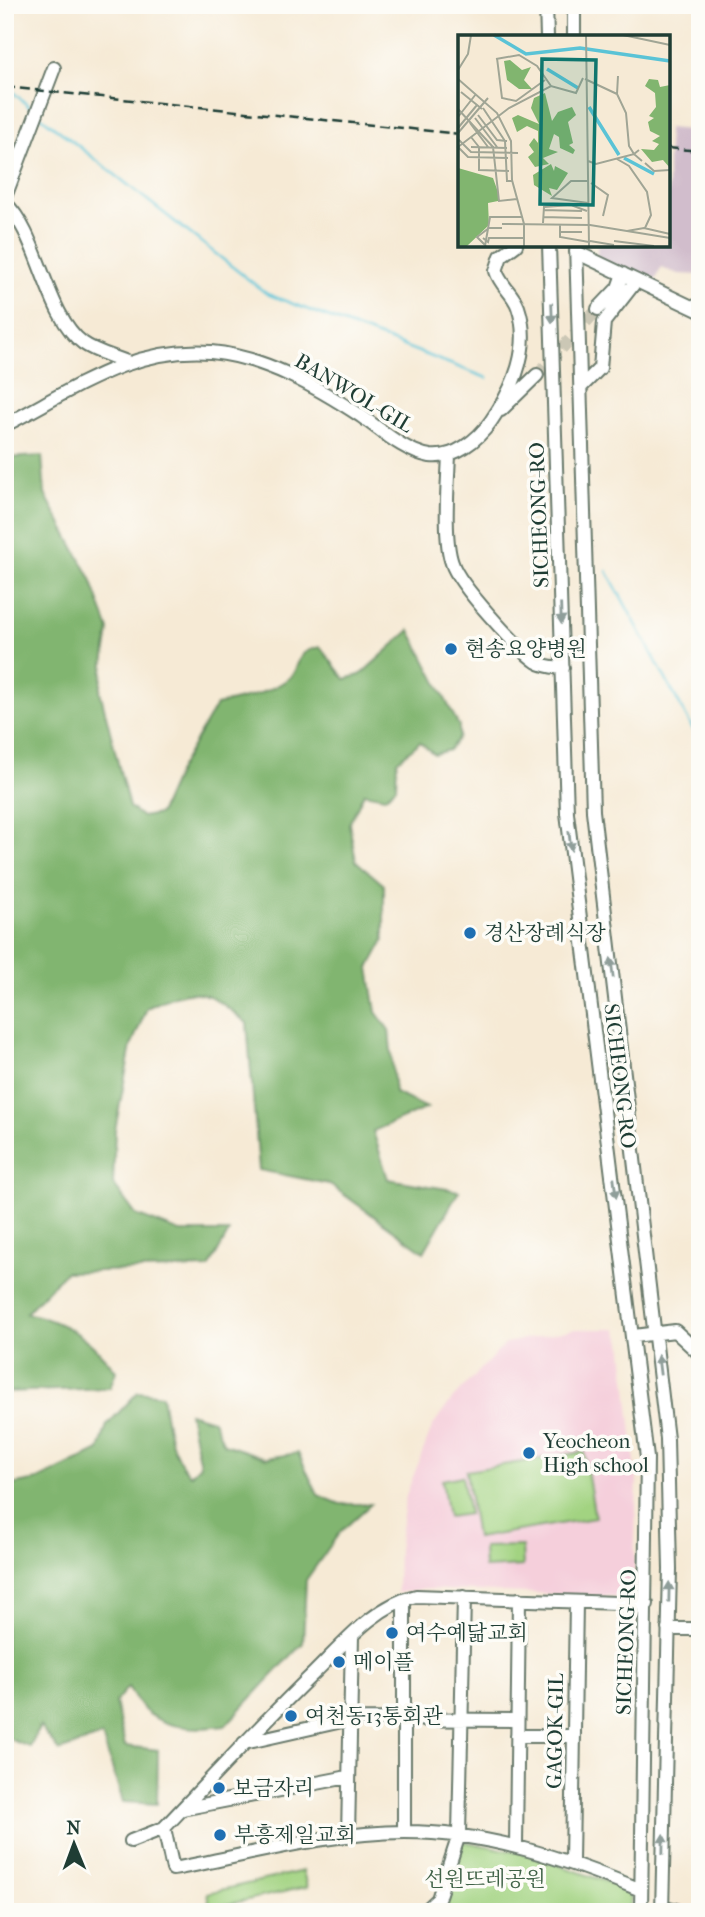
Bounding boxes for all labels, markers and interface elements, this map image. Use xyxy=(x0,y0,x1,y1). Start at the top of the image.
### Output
inset map xyxy=(458,35,670,247)
one-way arrow xyxy=(546,302,557,324)
street label: BANWOL-GIL xyxy=(291,348,418,438)
street label: SICHEONG-RO xyxy=(524,442,554,588)
one-way arrow xyxy=(556,603,567,625)
place label: 현송요양병원 xyxy=(465,637,587,661)
marker: 현송요양병원 xyxy=(443,641,459,657)
one-way arrow xyxy=(565,830,576,852)
place label: 경산장례식장 xyxy=(484,921,606,945)
marker: 경산장례식장 xyxy=(462,925,478,941)
one-way arrow xyxy=(606,957,617,979)
street label: SICHEONG-RO xyxy=(599,1002,641,1150)
one-way arrow xyxy=(609,1178,620,1200)
one-way arrow xyxy=(653,1353,664,1375)
place label: Yeocheon High school xyxy=(542,1429,649,1477)
marker: Yeocheon High school xyxy=(521,1445,537,1461)
street label: SICHEONG-RO xyxy=(611,1569,641,1715)
one-way arrow xyxy=(664,1580,675,1602)
place label: 여수예닮교회 xyxy=(406,1621,528,1645)
marker: 여수예닮교회 xyxy=(384,1625,400,1641)
place label: 메이플 xyxy=(353,1650,414,1674)
marker: 메이플 xyxy=(331,1654,347,1670)
street label: GAGOK-GIL xyxy=(542,1673,568,1789)
place label: 여천동13통회관 xyxy=(305,1704,444,1728)
marker: 여천동13통회관 xyxy=(283,1708,299,1724)
place label: 보금자리 xyxy=(233,1776,314,1800)
marker: 보금자리 xyxy=(211,1780,227,1796)
north arrow xyxy=(38,1808,108,1878)
text: N xyxy=(66,1817,82,1839)
place label: 부흥제일교회 xyxy=(234,1823,356,1847)
marker: 부흥제일교회 xyxy=(212,1827,228,1843)
one-way arrow xyxy=(657,1832,669,1854)
park label: 선원뜨레공원 xyxy=(424,1867,546,1891)

